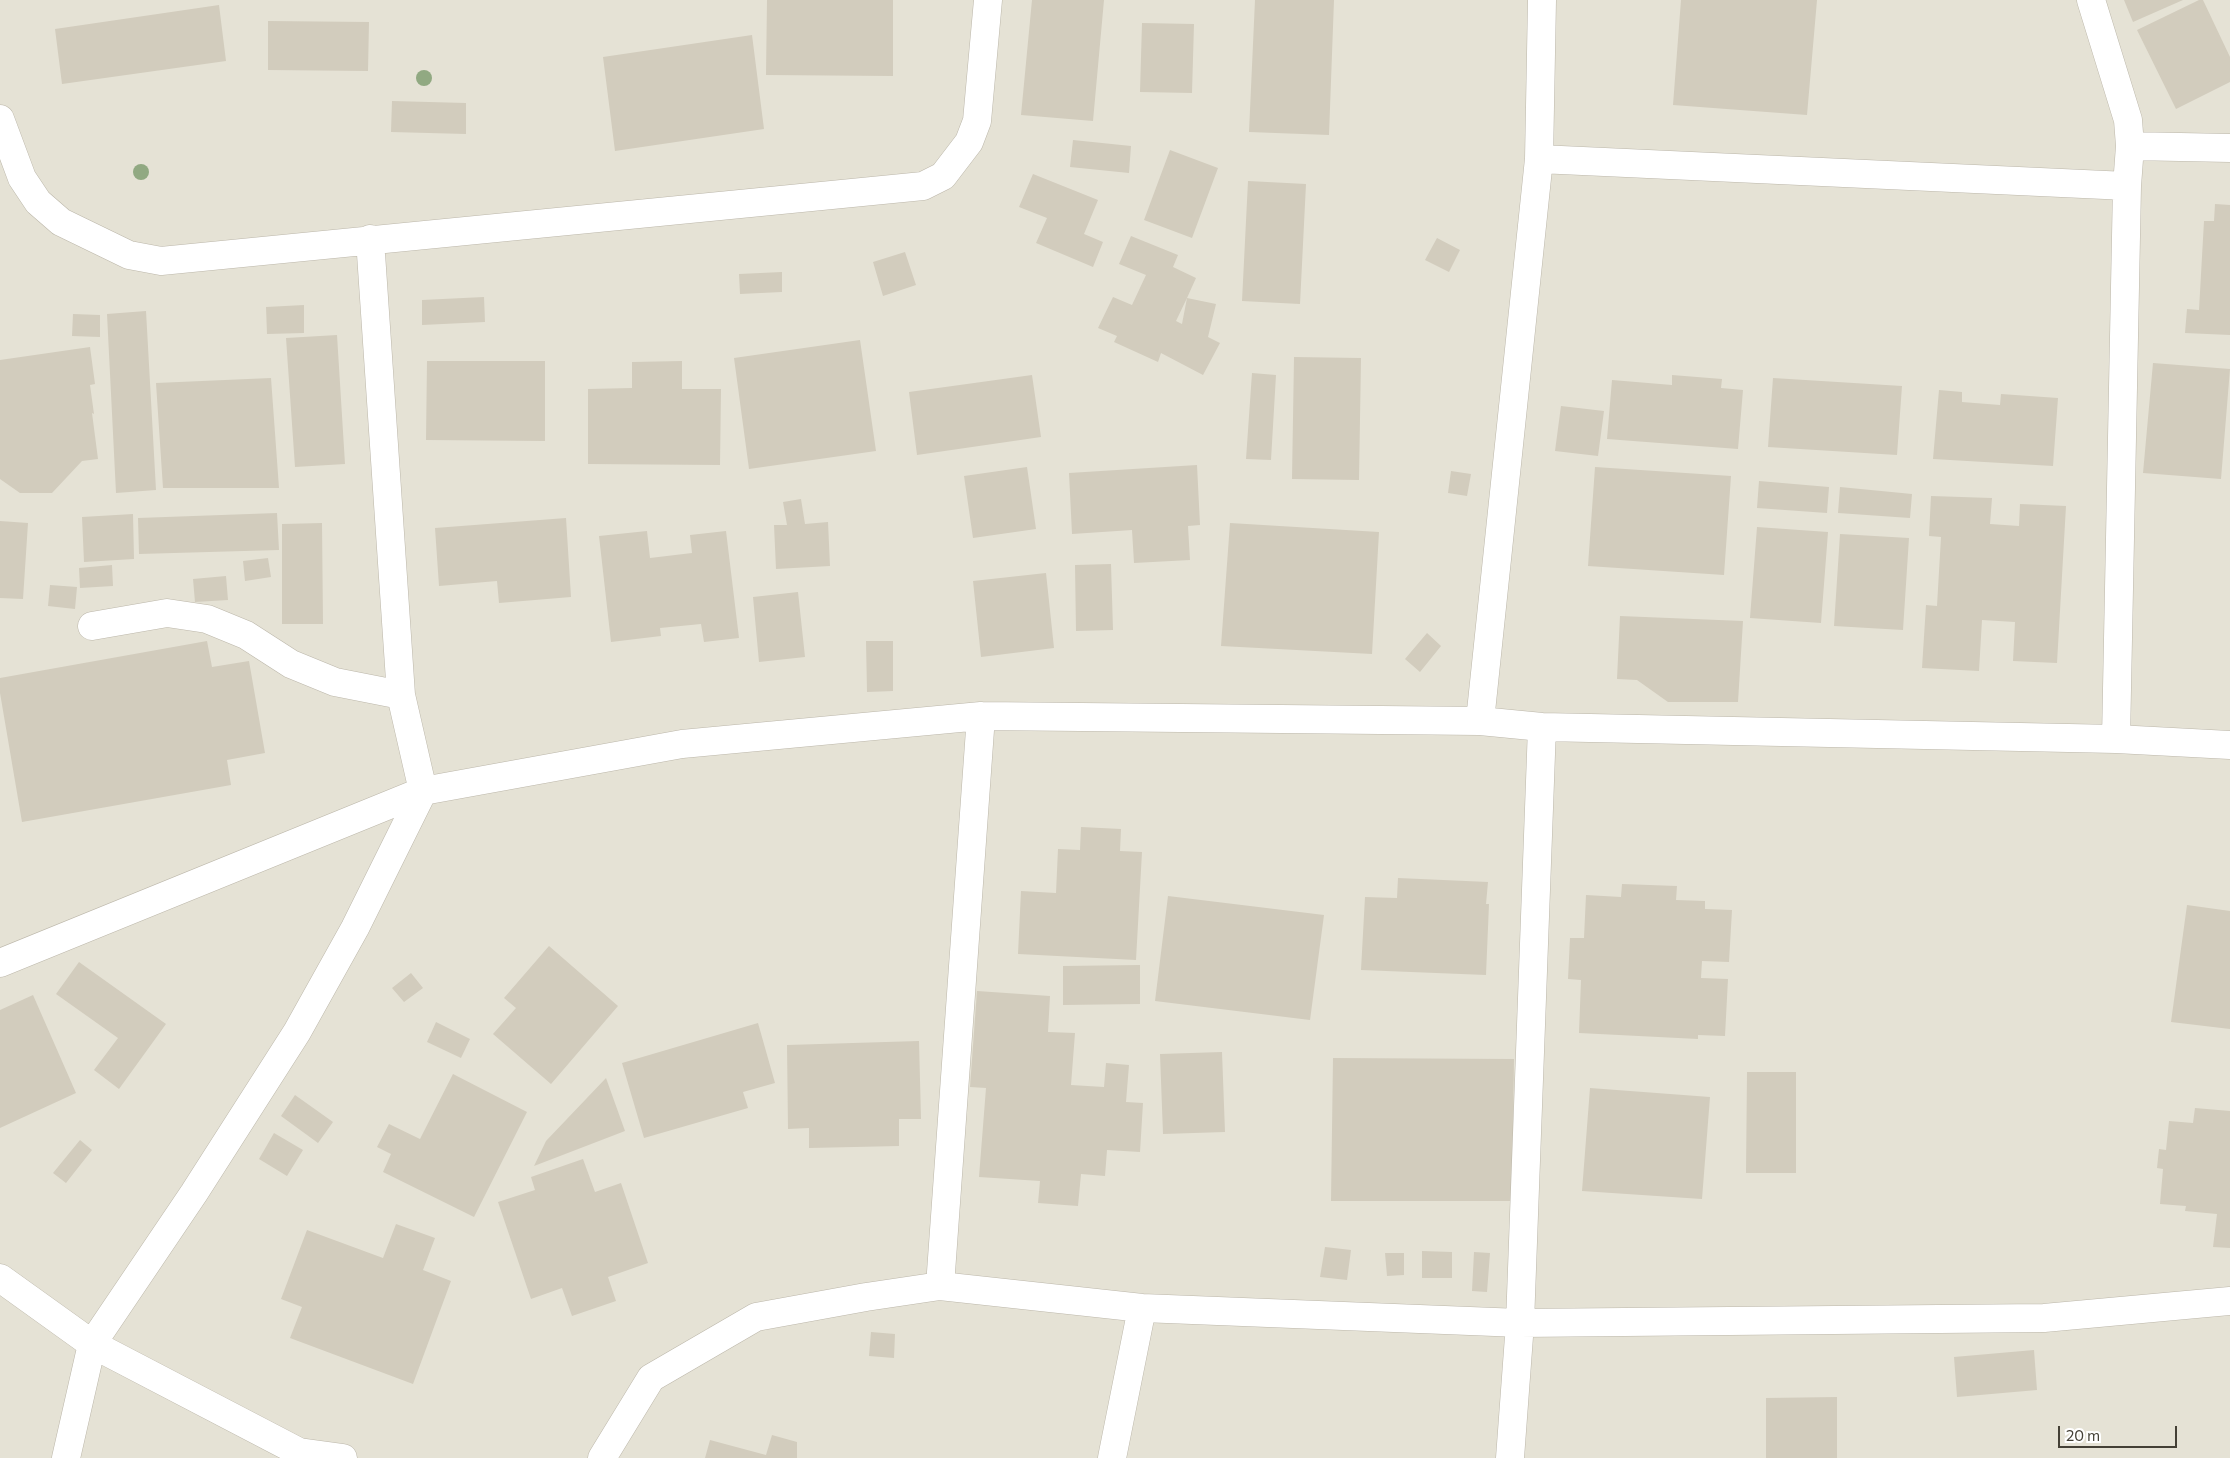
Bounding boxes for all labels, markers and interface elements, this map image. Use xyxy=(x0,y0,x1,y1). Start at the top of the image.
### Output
scale bar xyxy=(2060,1416,2179,1448)
text: 20 m xyxy=(2066,1426,2100,1444)

